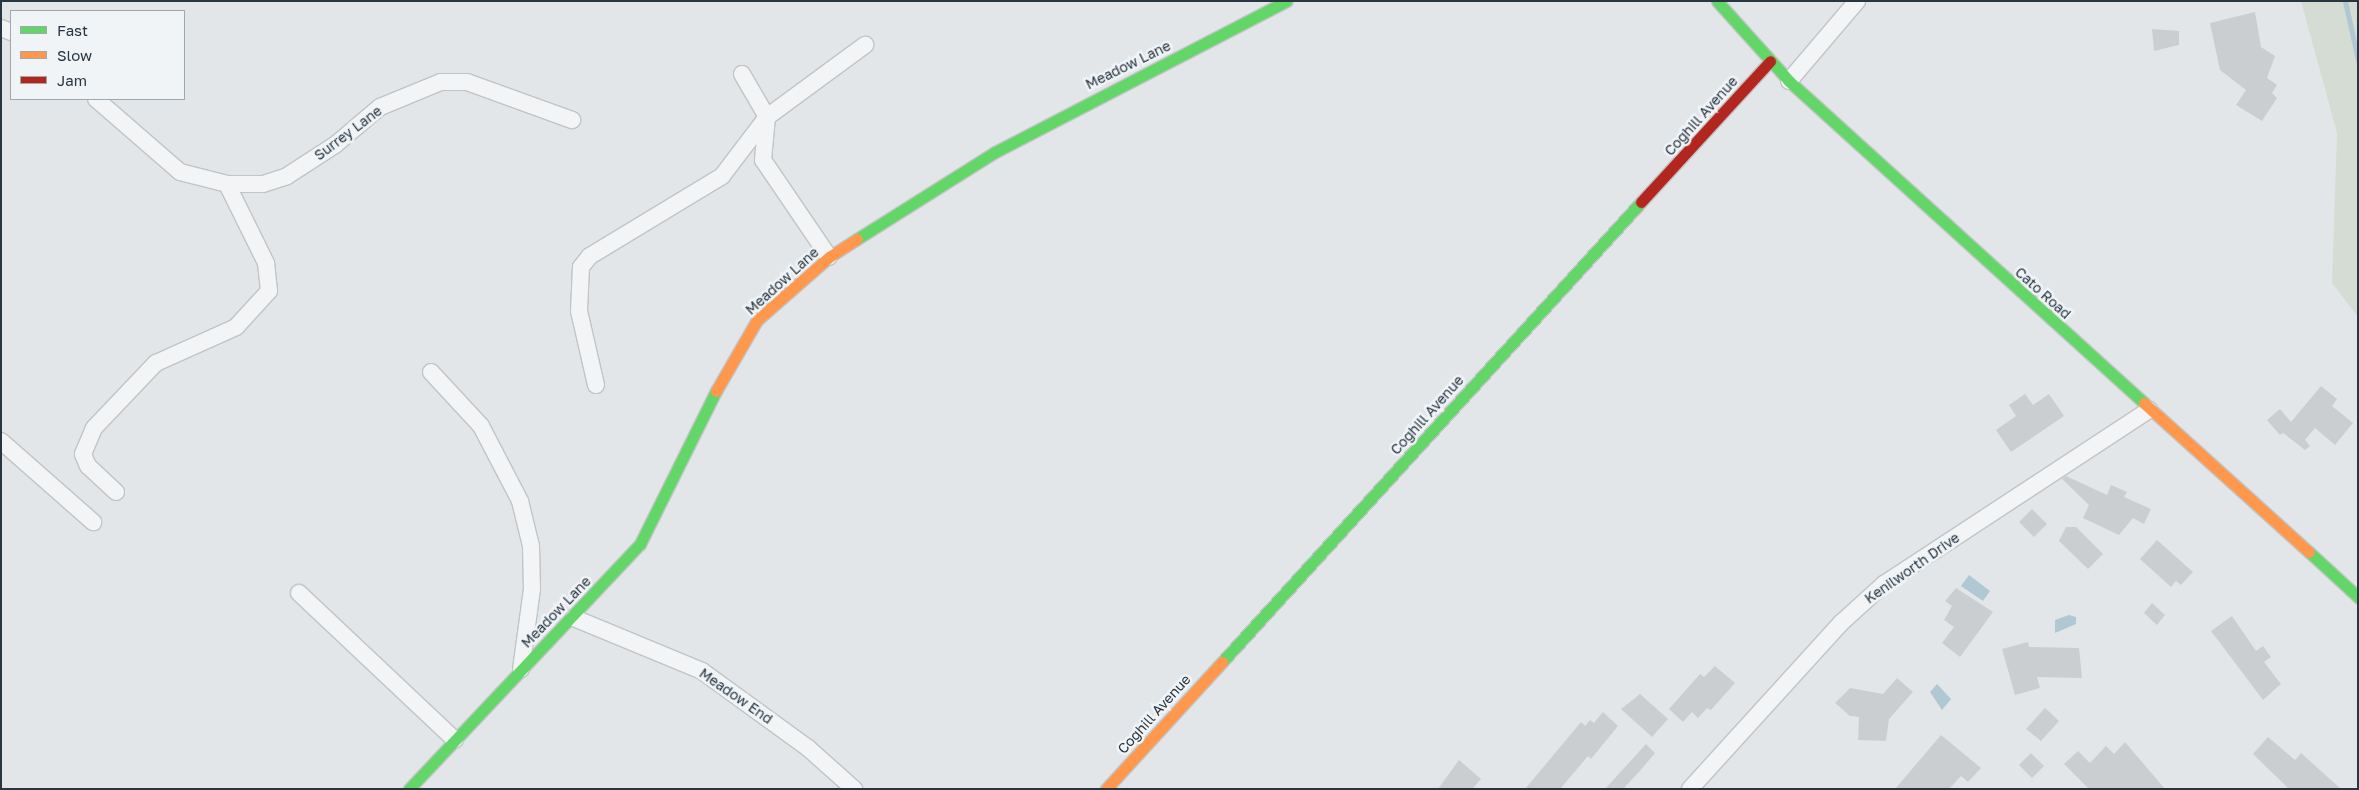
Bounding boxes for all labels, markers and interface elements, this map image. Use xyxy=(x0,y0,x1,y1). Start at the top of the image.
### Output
legend xyxy=(10,10,185,100)
text: Fast xyxy=(57,21,88,39)
street label: Meadow Lane xyxy=(1083,37,1173,93)
text: Slow xyxy=(57,46,92,64)
text: Jam xyxy=(57,71,87,89)
street label: Coghill Avenue xyxy=(1661,73,1741,159)
street label: Surrey Lane xyxy=(311,102,385,164)
street label: Meadow Lane xyxy=(742,244,822,318)
street label: Cato Road xyxy=(2012,264,2074,322)
street label: Coghill Avenue xyxy=(1387,372,1467,458)
street label: Kenilworth Drive xyxy=(1861,529,1963,607)
street label: Meadow Lane xyxy=(518,573,594,651)
street label: Meadow End xyxy=(696,665,776,727)
street label: Coghill Avenue xyxy=(1114,671,1194,757)

